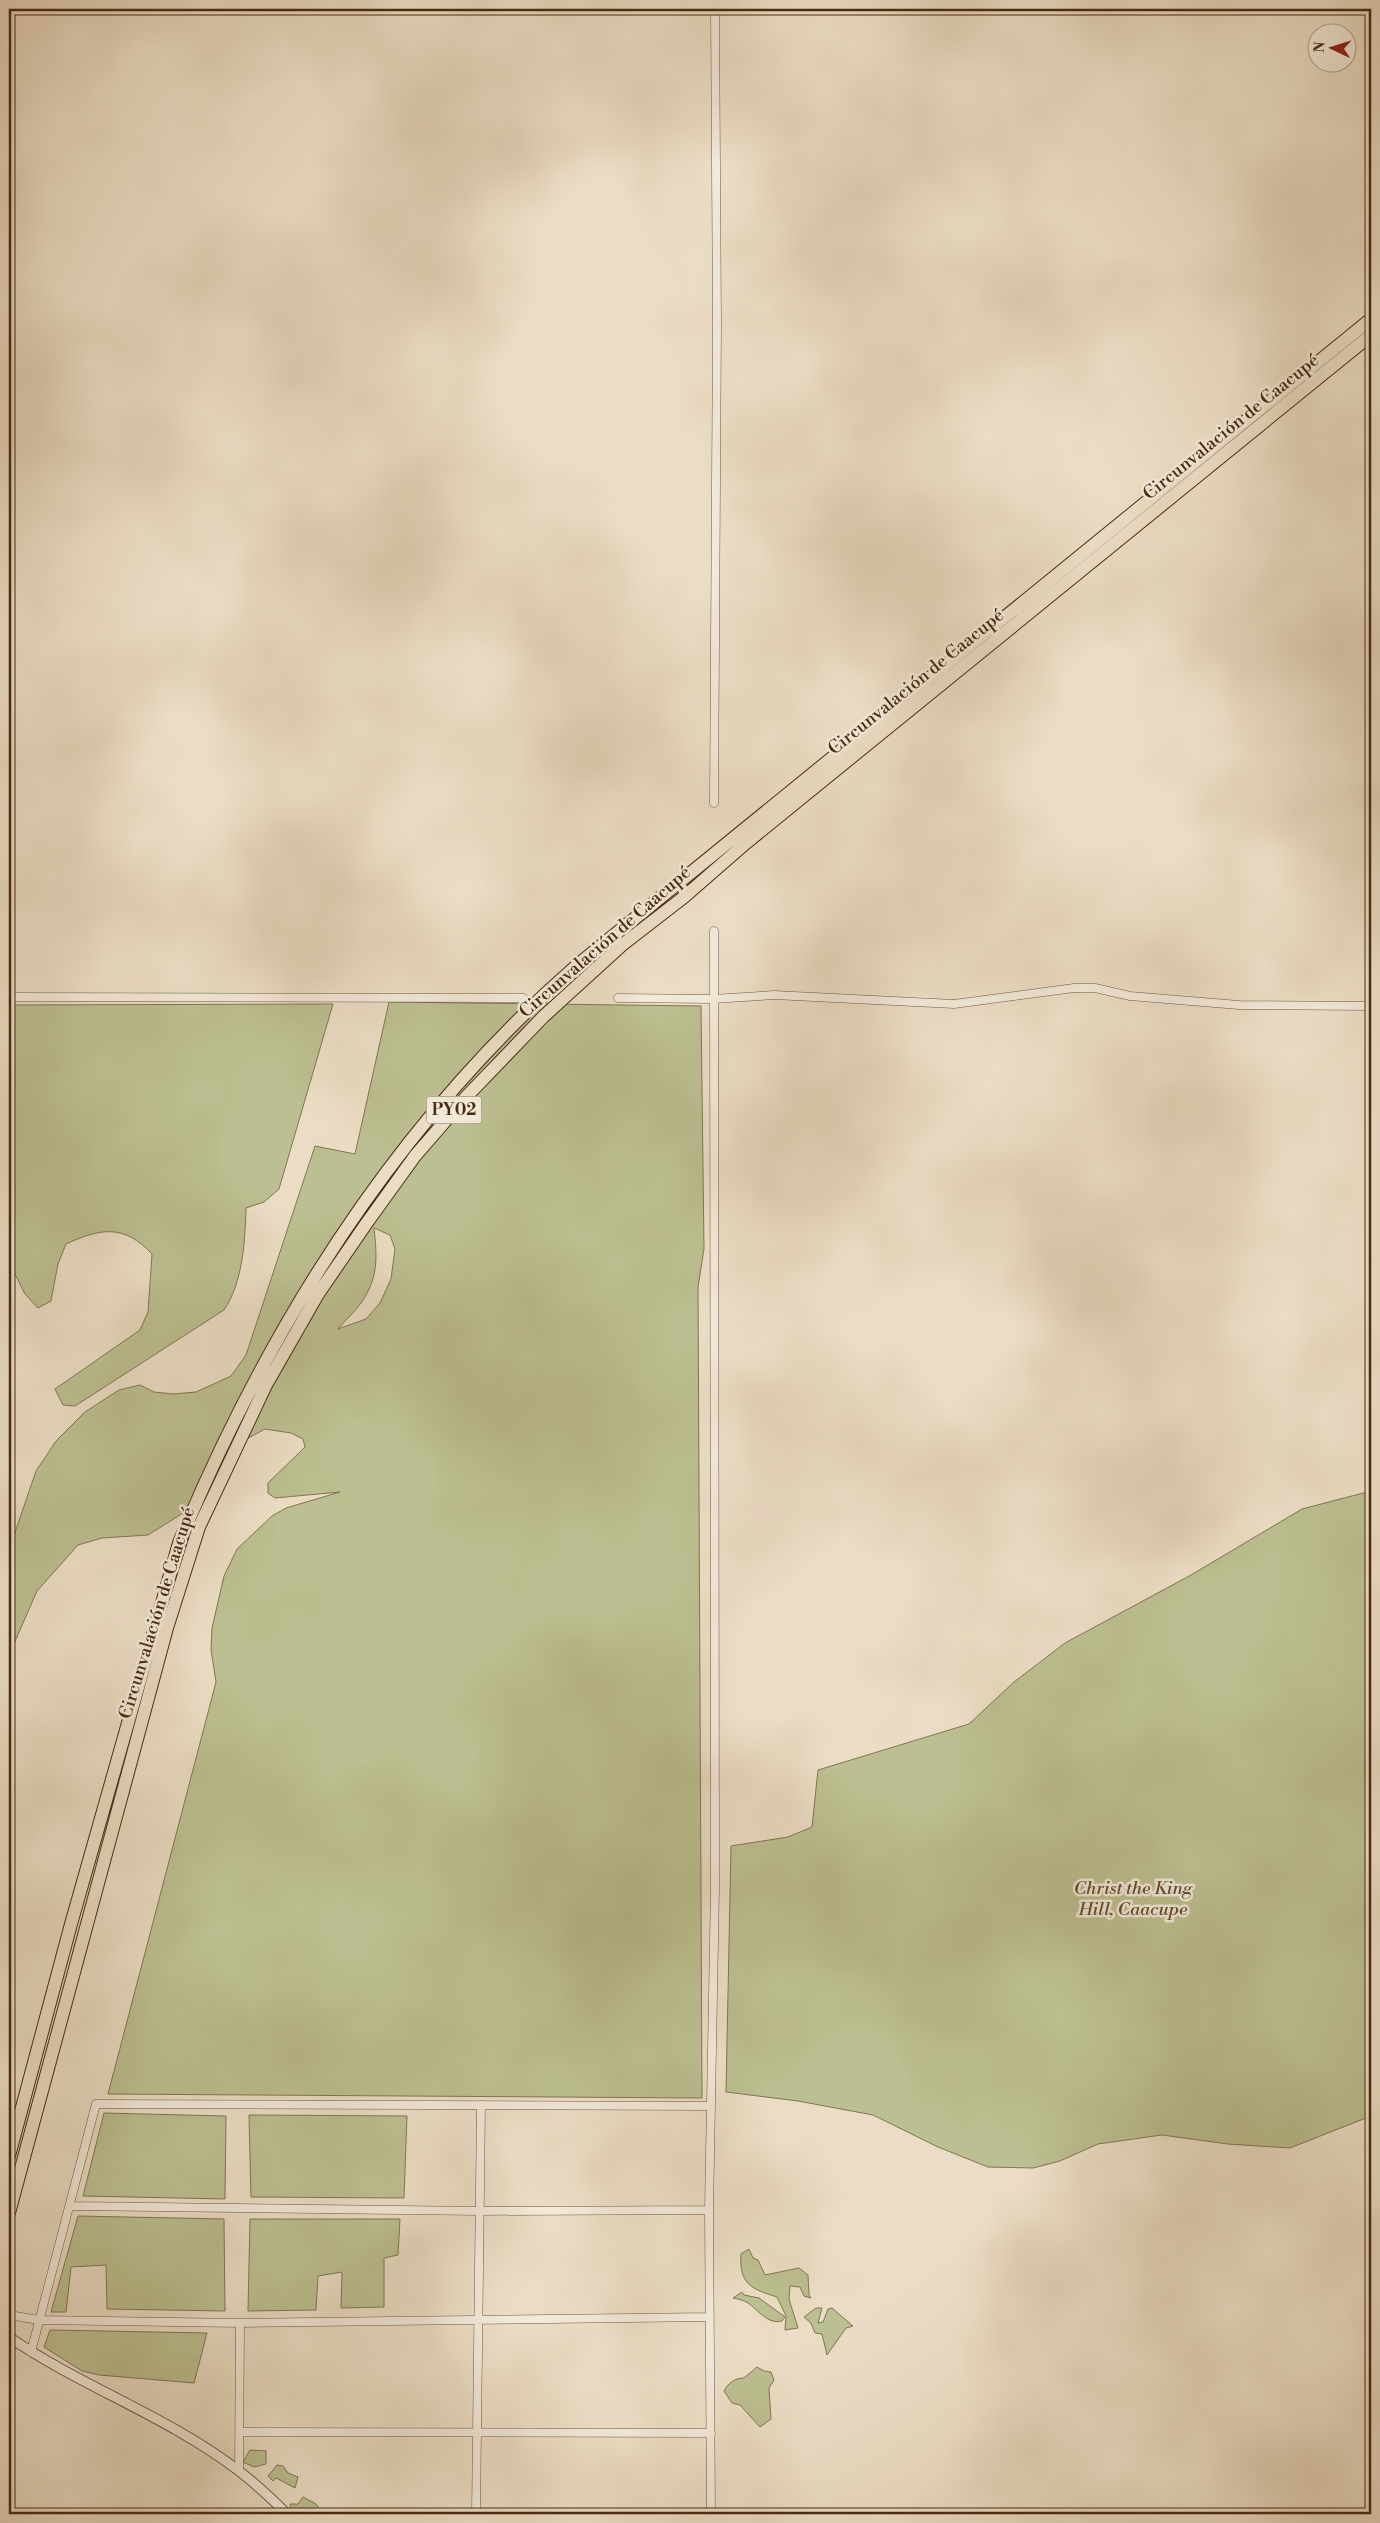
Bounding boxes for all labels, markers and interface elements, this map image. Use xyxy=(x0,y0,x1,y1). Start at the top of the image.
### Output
north arrow xyxy=(1308,22,1358,72)
text: N xyxy=(1311,41,1329,53)
street label: Circunvalación de Caacupé xyxy=(1138,349,1324,505)
street label: Circunvalación de Caacupé xyxy=(823,604,1009,760)
street label: Circunvalación de Caacupé xyxy=(514,861,696,1023)
road number: PY02 xyxy=(426,1096,482,1124)
street label: Circunvalación de Caacupé xyxy=(114,1504,200,1722)
park label: Christ the King Hill, Caacupe xyxy=(1074,1877,1193,1921)

